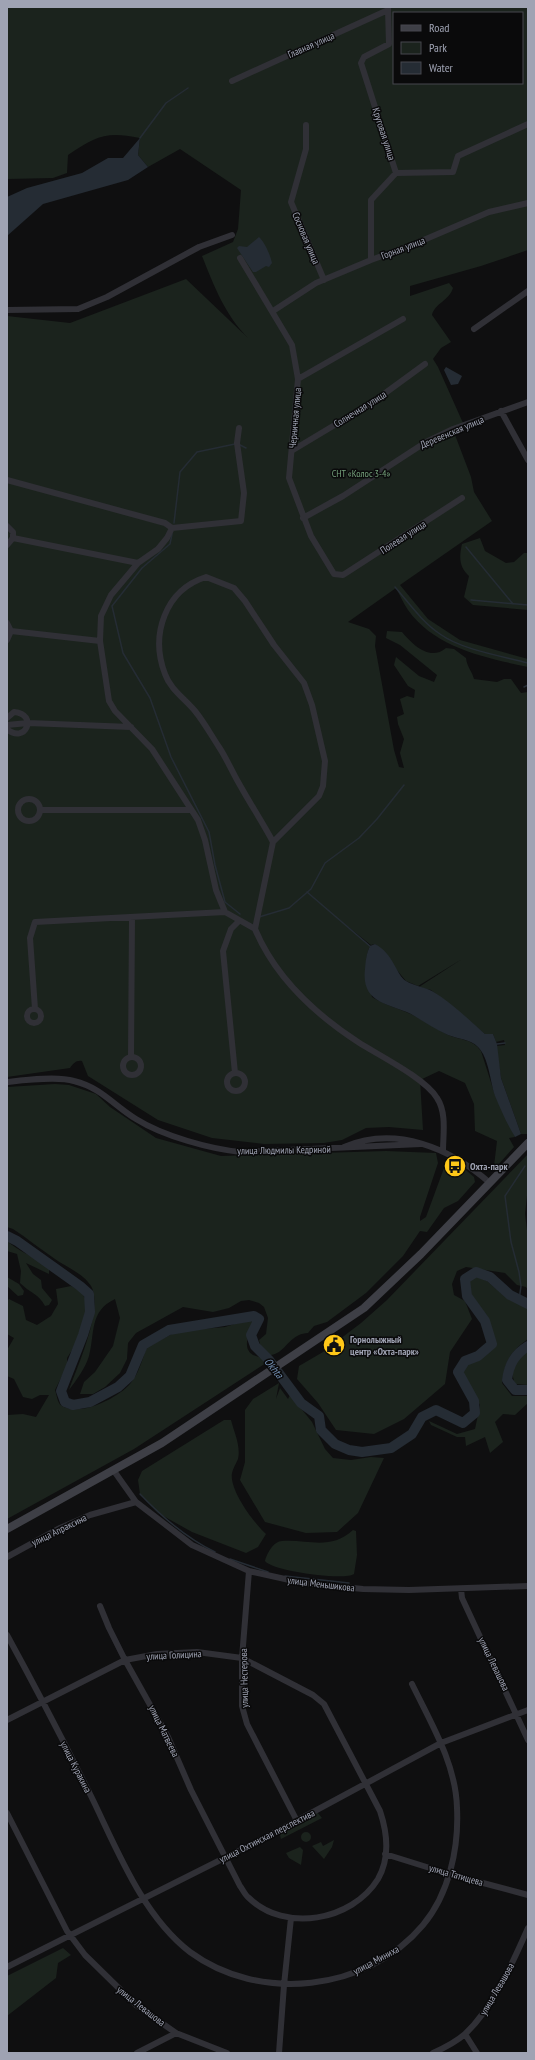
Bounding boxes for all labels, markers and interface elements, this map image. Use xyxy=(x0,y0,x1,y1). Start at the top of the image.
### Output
legend xyxy=(393,12,523,84)
text: Road xyxy=(429,20,449,35)
street label: Главная улица xyxy=(286,29,336,61)
text: Park xyxy=(429,40,447,55)
text: Water xyxy=(429,60,454,75)
street label: Круговая улица xyxy=(369,106,399,162)
street label: Сосновая улица xyxy=(289,210,323,266)
street label: Горная улица xyxy=(379,234,427,262)
street label: Черничная улица xyxy=(286,387,304,449)
street label: Солнечная улица xyxy=(331,388,389,430)
street label: Деревенская улица xyxy=(418,413,486,451)
park label: СНТ «Колос 3-4» xyxy=(332,467,390,480)
street label: Полевая улица xyxy=(378,517,428,557)
street label: улица Людмилы Кедриной xyxy=(237,1143,331,1157)
bus stop icon: Охта-парк xyxy=(442,1153,468,1179)
place label: Охта-парк xyxy=(470,1160,508,1173)
public building icon: Горнолыжный центр «Охта-парк» xyxy=(321,1332,347,1358)
place label: Горнолыжный центр «Охта-парк» xyxy=(350,1333,419,1358)
water label: Okhta xyxy=(261,1355,287,1382)
street label: улица Апраксина xyxy=(29,1511,89,1549)
street label: улица Меньшикова xyxy=(287,1573,355,1595)
street label: улица Левашова xyxy=(475,1635,513,1693)
street label: улица Голицина xyxy=(146,1647,202,1663)
street label: улица Нестерова xyxy=(237,1648,251,1708)
street label: улица Матвеева xyxy=(146,1703,182,1759)
street label: улица Куракина xyxy=(57,1739,95,1795)
street label: улица Охтинская перспектива xyxy=(217,1806,317,1866)
street label: улица Татищева xyxy=(427,1861,485,1889)
street label: улица Миниха xyxy=(351,1942,401,1978)
street label: улица Левашова xyxy=(477,1961,517,2017)
street label: улица Левашова xyxy=(114,1983,168,2029)

